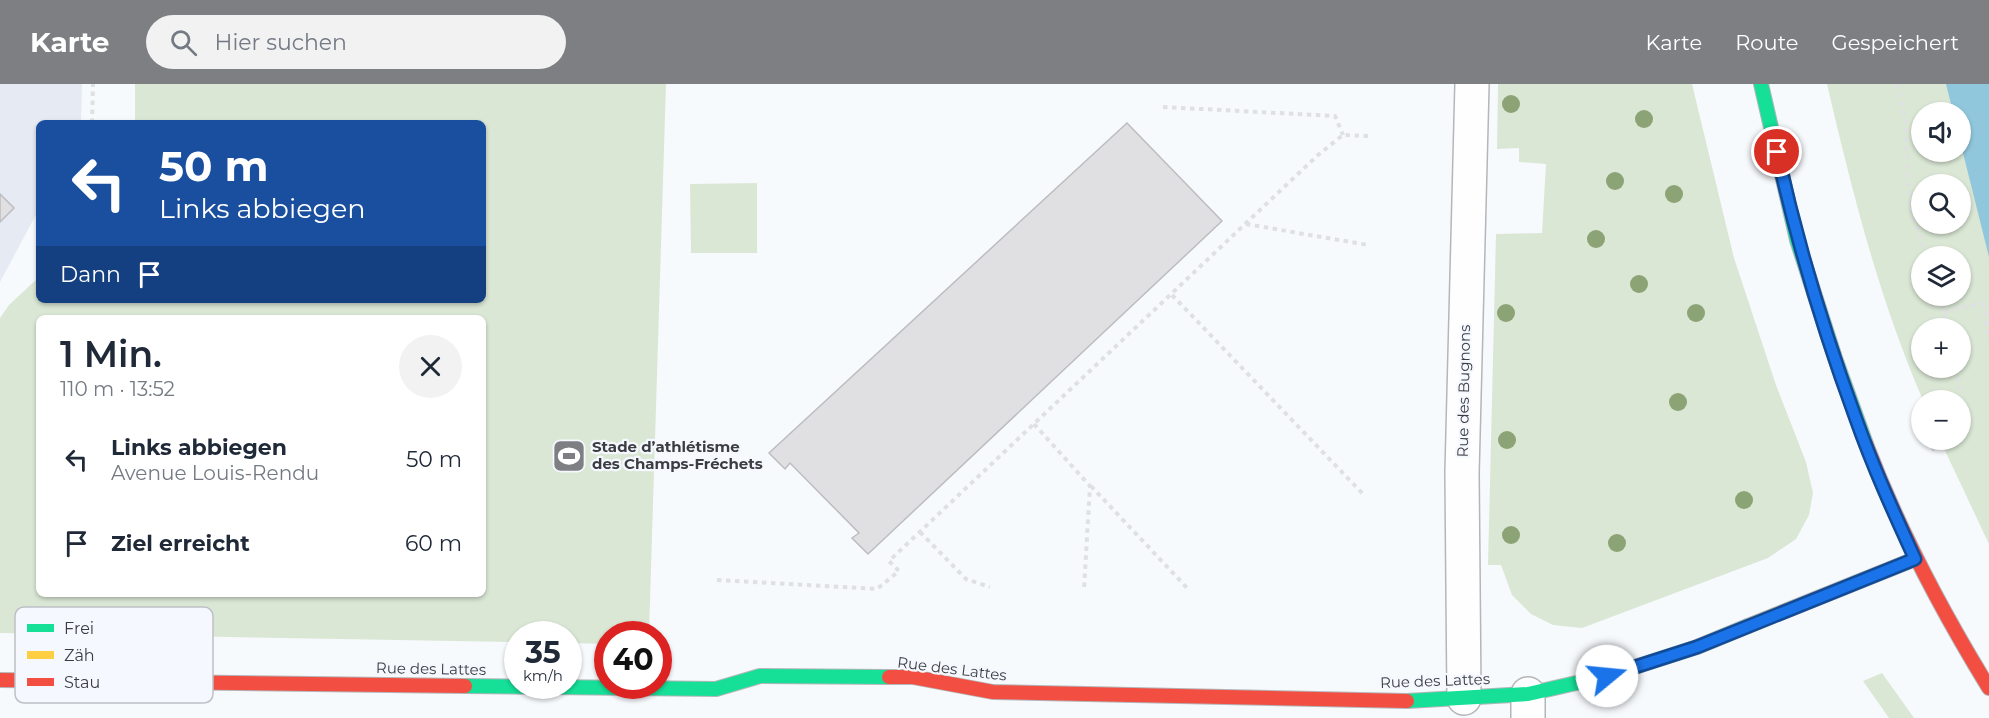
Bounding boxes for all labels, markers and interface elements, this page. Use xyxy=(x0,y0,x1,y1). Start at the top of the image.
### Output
search box xyxy=(146,15,566,69)
text: Karte xyxy=(30,25,110,59)
icon: search xyxy=(167,26,200,59)
text: Hier suchen xyxy=(215,29,347,56)
text: Karte xyxy=(1646,30,1702,55)
text: Route xyxy=(1735,30,1798,55)
text: Gespeichert xyxy=(1831,30,1959,55)
map controls xyxy=(1911,102,1971,450)
button: sound xyxy=(1911,102,1971,162)
pin xyxy=(1751,126,1802,177)
icon: arrive xyxy=(1760,135,1793,168)
text: 50 m xyxy=(159,140,268,192)
icon: left xyxy=(60,144,138,222)
button: search xyxy=(1911,174,1971,234)
text: Links abbiegen xyxy=(159,192,366,225)
button: layers xyxy=(1911,246,1971,306)
icon: arrive xyxy=(133,258,166,291)
text: Dann xyxy=(60,261,121,288)
button: + xyxy=(1911,318,1971,378)
street label: Rue des Bugnons xyxy=(1453,324,1474,458)
text: 1 Min. xyxy=(60,332,162,376)
button: close xyxy=(399,335,462,398)
text: 110 m · 13:52 xyxy=(60,377,175,401)
button: − xyxy=(1911,390,1971,450)
text: Links abbiegen xyxy=(111,434,287,461)
place label: Stade d’athlétisme des Champs-Fréchets xyxy=(592,437,763,473)
sports icon: Stade d’athlétisme des Champs-Fréchets xyxy=(551,438,587,474)
icon: left xyxy=(60,443,93,476)
text: 50 m xyxy=(406,446,462,473)
text: Avenue Louis-Rendu xyxy=(111,461,319,485)
icon: arrive xyxy=(60,527,93,560)
text: Ziel erreicht xyxy=(111,530,250,557)
text: 60 m xyxy=(405,530,462,557)
legend xyxy=(15,607,213,703)
text: Frei xyxy=(64,619,94,638)
speed limit sign: 40 xyxy=(594,621,672,699)
text: 35 xyxy=(525,634,561,671)
position arrow xyxy=(1575,644,1639,708)
text: Zäh xyxy=(64,646,95,665)
street label: Rue des Lattes xyxy=(896,652,1008,685)
street label: Rue des Lattes xyxy=(376,658,486,679)
text: km/h xyxy=(523,666,563,685)
street label: Rue des Lattes xyxy=(1380,669,1490,692)
text: Stau xyxy=(64,673,100,692)

